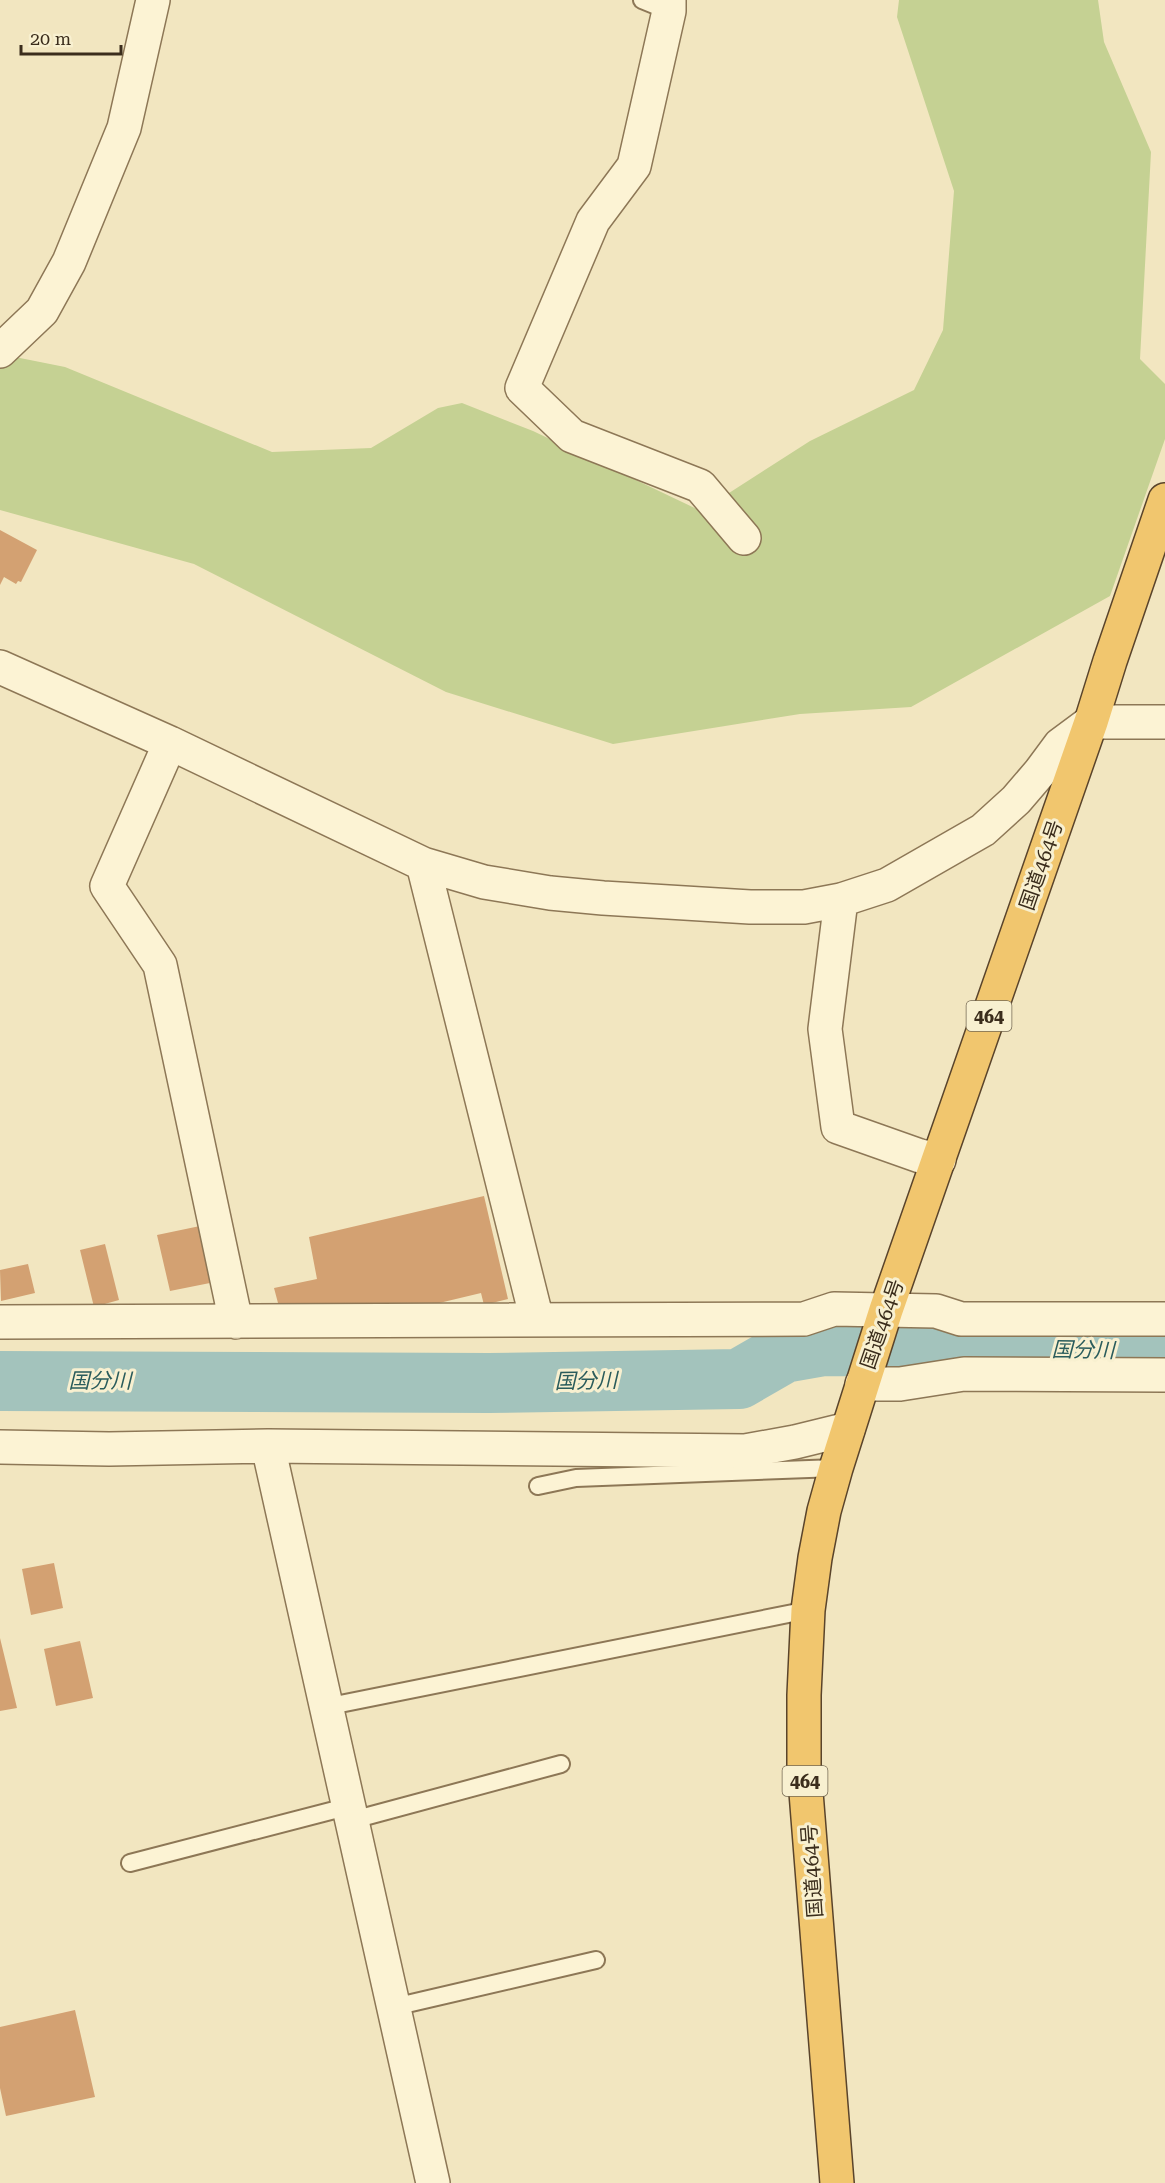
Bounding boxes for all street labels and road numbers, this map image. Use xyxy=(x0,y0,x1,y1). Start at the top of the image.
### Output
street label: 国道464号 xyxy=(1014,817,1068,913)
road number: 464 xyxy=(966,1001,1012,1031)
street label: 国道464号 xyxy=(855,1276,909,1372)
road number: 464 xyxy=(782,1766,828,1796)
street label: 国道464号 xyxy=(797,1823,827,1919)

